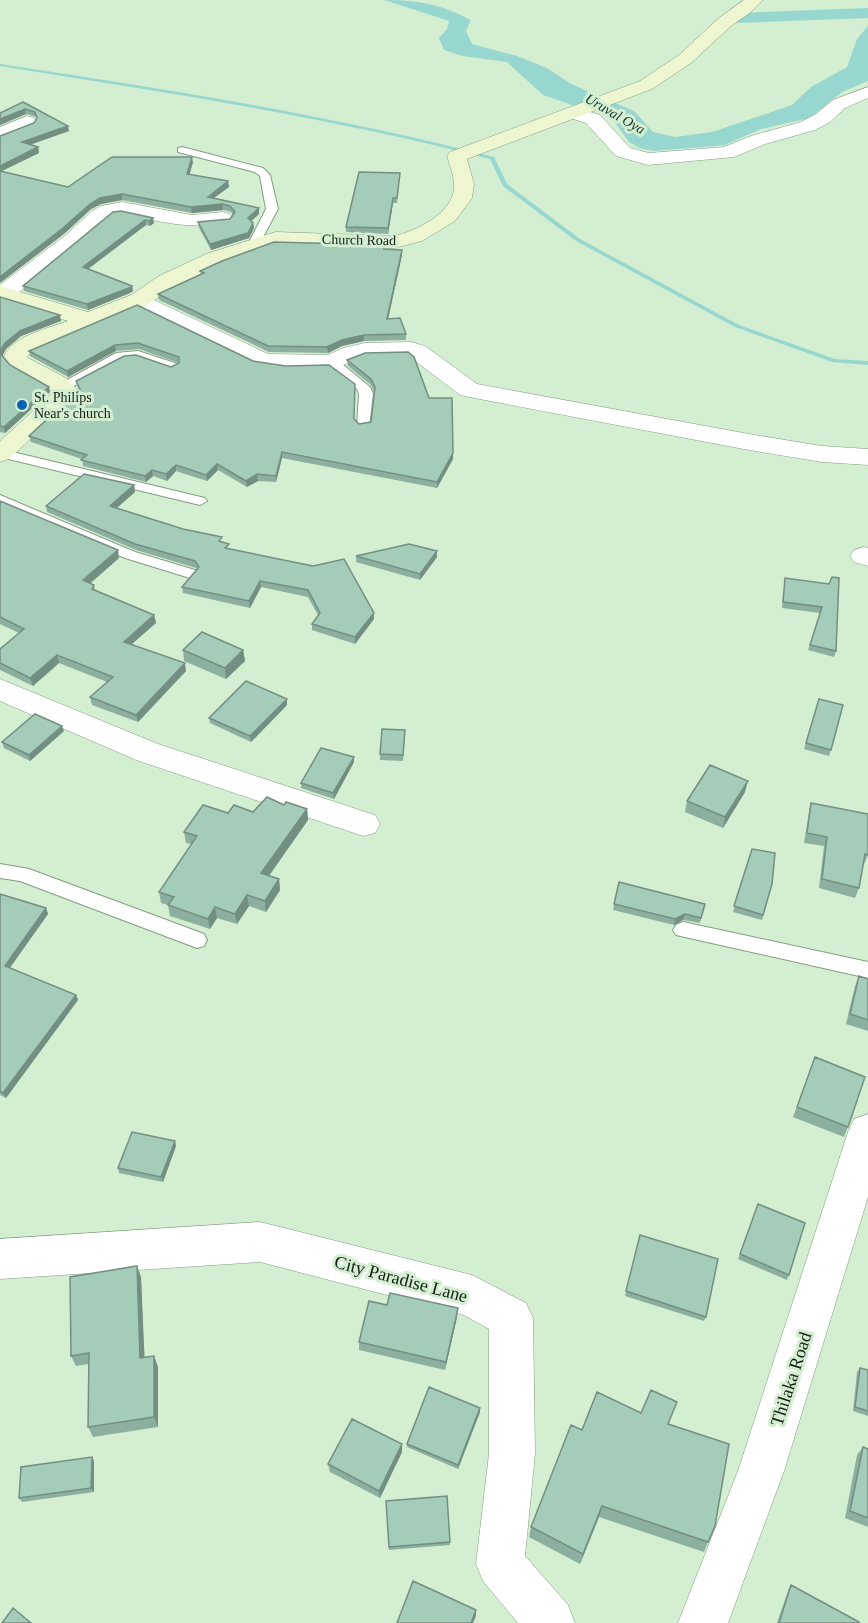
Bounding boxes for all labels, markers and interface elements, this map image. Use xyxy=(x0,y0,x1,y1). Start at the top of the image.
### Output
water label: Uruval Oya xyxy=(582,91,648,137)
street label: Church Road xyxy=(322,232,396,248)
place label: St. Philips Near's church xyxy=(34,390,111,421)
marker: St. Philips Near's church xyxy=(15,398,29,412)
street label: City Paradise Lane xyxy=(332,1252,470,1306)
street label: Thilaka Road xyxy=(766,1330,816,1428)

